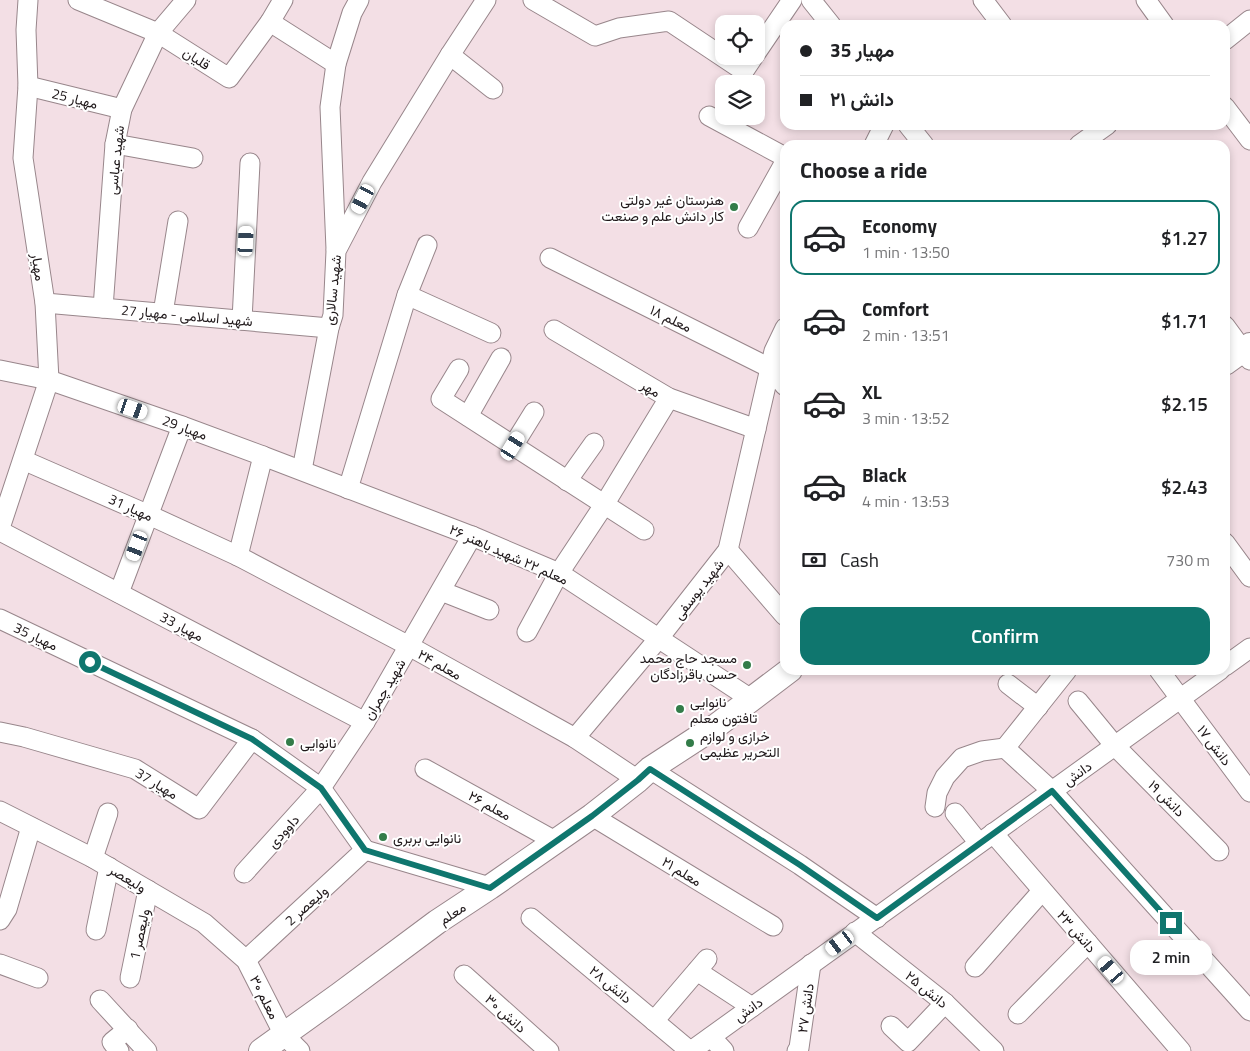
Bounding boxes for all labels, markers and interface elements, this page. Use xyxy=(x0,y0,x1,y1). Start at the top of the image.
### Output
map controls xyxy=(715,15,765,125)
button: locate xyxy=(715,15,765,65)
text: مهیار 35 xyxy=(830,35,894,64)
street label: قلیان xyxy=(179,41,215,75)
button: layers xyxy=(715,75,765,125)
street label: مهیار 25 xyxy=(50,82,100,114)
text: دانش ٢١ xyxy=(830,84,894,113)
street label: شهید عباسی xyxy=(101,124,129,196)
text: Choose a ride xyxy=(800,153,927,187)
car xyxy=(349,182,376,216)
place label: هنرستان غیر دولتی کار دانش علم و صنعت xyxy=(601,189,724,226)
marker: هنرستان غیر دولتی کار دانش علم و صنعت xyxy=(728,201,740,213)
text: Economy xyxy=(862,211,937,240)
icon: car xyxy=(802,215,847,260)
text: $1.27 xyxy=(1161,223,1208,252)
car xyxy=(237,226,254,256)
text: 1 min · 13:50 xyxy=(862,240,950,264)
street label: مهیار xyxy=(26,251,52,282)
street label: شهید سالاری xyxy=(318,254,346,326)
text: Comfort xyxy=(862,294,929,323)
icon: car xyxy=(802,298,847,343)
street label: شهید اسلامی - مهیار 27 xyxy=(120,299,254,331)
street label: معلم ۱۸ xyxy=(647,299,695,337)
text: $1.71 xyxy=(1161,306,1208,335)
text: 2 min · 13:51 xyxy=(862,323,950,347)
street label: مهر xyxy=(636,373,665,402)
text: XL xyxy=(862,377,882,406)
icon: car xyxy=(802,381,847,426)
text: $2.15 xyxy=(1161,389,1208,418)
car xyxy=(116,397,149,421)
text: 3 min · 13:52 xyxy=(862,406,950,430)
street label: مهیار 29 xyxy=(159,409,211,445)
car xyxy=(498,429,527,463)
text: Black xyxy=(862,460,907,489)
icon: car xyxy=(802,464,847,509)
text: $2.43 xyxy=(1161,472,1208,501)
street label: مهیار 31 xyxy=(105,488,157,526)
text: 4 min · 13:53 xyxy=(862,489,950,513)
street label: معلم ۲۲ شهید باهنر ۲۶ xyxy=(446,518,572,590)
car xyxy=(124,529,149,563)
text: Cash xyxy=(840,545,879,574)
icon: cash xyxy=(800,546,828,574)
text: 730 m xyxy=(1166,548,1210,572)
street label: شهید یوسفی xyxy=(668,554,728,624)
street label: مهیار 33 xyxy=(156,606,208,646)
button: Confirm xyxy=(800,607,1210,665)
street label: مهیار 35 xyxy=(10,617,62,655)
street label: معلم ۲۴ xyxy=(414,643,466,685)
place label: مسجد حاج محمد حسن باقرزادگان xyxy=(640,647,737,684)
route start xyxy=(79,651,101,673)
street label: شهید چمران xyxy=(357,654,411,724)
marker: مسجد حاج محمد حسن باقرزادگان xyxy=(741,659,753,671)
place label: نانوایی تافتون معلم xyxy=(690,691,758,728)
marker: نانوایی تافتون معلم xyxy=(674,703,686,715)
street label: دانش ۱۷ xyxy=(1193,720,1238,770)
place label: خرازی و لوازم التحریر عظیمی xyxy=(700,725,780,762)
place label: نانوایی xyxy=(300,732,336,753)
marker: نانوایی xyxy=(284,736,296,748)
marker: خرازی و لوازم التحریر عظیمی xyxy=(684,737,696,749)
street label: دانش xyxy=(1058,755,1096,791)
street label: مهیار 37 xyxy=(132,762,182,804)
street label: دانش ١٩ xyxy=(1144,775,1191,822)
street label: معلم ۲۶ xyxy=(465,785,515,825)
street label: داوودی xyxy=(262,809,304,853)
place label: نانوایی بربری xyxy=(393,827,461,848)
marker: نانوایی بربری xyxy=(377,831,389,843)
street label: معلم ۲۱ xyxy=(658,851,706,891)
street label: ولیعصر xyxy=(104,858,151,898)
street label: ولیعصر 2 xyxy=(280,880,332,930)
street label: معلم xyxy=(434,896,470,930)
street label: دانش ٢٣ xyxy=(1052,905,1102,957)
street label: ولیعصر 1 xyxy=(123,907,155,961)
route end xyxy=(1160,912,1182,934)
car xyxy=(823,928,856,958)
callout: 2 min xyxy=(1130,940,1212,976)
text: 2 min xyxy=(1152,945,1190,969)
car xyxy=(1095,954,1126,986)
street label: دانش ۲۸ xyxy=(585,960,637,1008)
street label: دانش ۲۵ xyxy=(901,965,953,1013)
street label: معلم ۳۰ xyxy=(245,971,285,1023)
street label: دانش ۲۷ xyxy=(791,982,819,1034)
street label: دانش ۳۰ xyxy=(481,989,532,1038)
street label: دانش xyxy=(729,991,767,1027)

